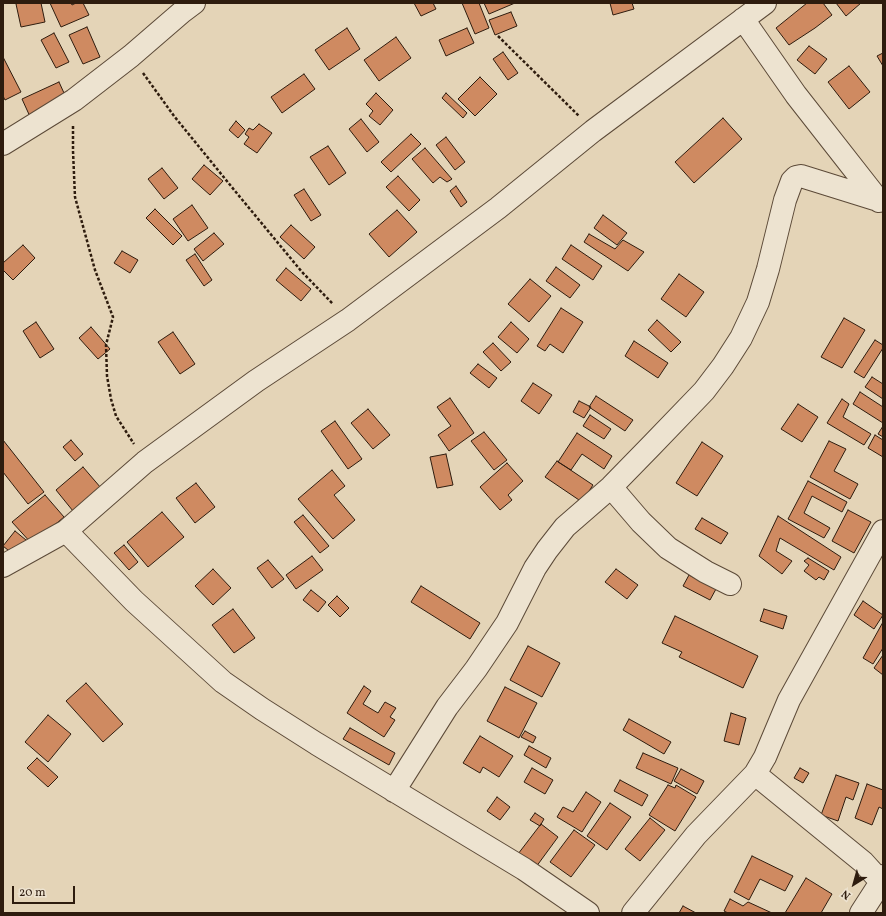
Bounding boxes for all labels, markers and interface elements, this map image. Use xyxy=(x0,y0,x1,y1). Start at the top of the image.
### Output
north arrow xyxy=(834,864,874,904)
scale bar xyxy=(14,878,77,904)
text: 20 m xyxy=(19,885,46,901)
text: N xyxy=(839,886,854,902)

